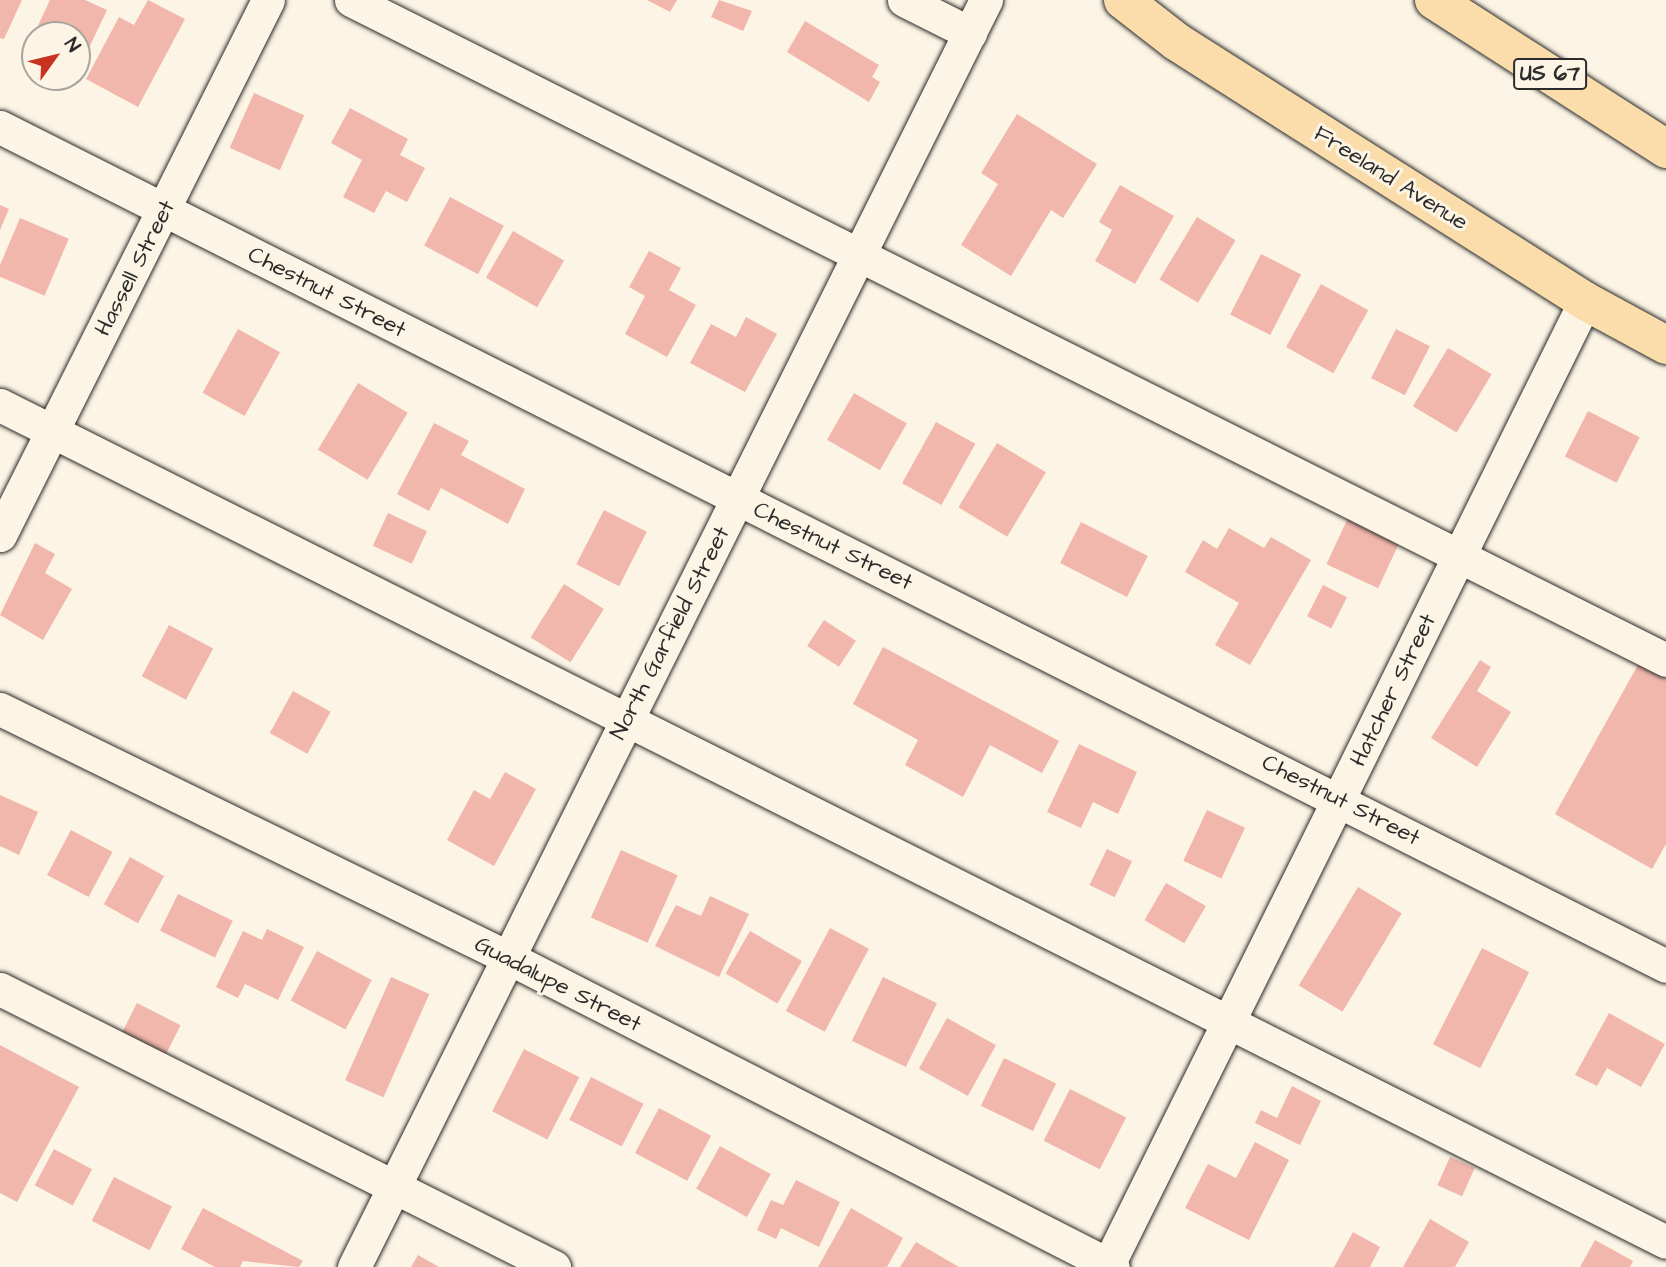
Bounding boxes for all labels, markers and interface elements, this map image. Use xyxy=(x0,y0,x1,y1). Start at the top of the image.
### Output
north arrow xyxy=(21,21,91,91)
text: N xyxy=(58,33,87,58)
road number: US 67 xyxy=(1512,56,1588,92)
street label: Freeland Avenue xyxy=(1309,120,1473,236)
street label: Hassell Street xyxy=(89,196,181,340)
street label: Chestnut Street xyxy=(243,240,411,344)
street label: Chestnut Street xyxy=(749,496,917,596)
street label: North Garfield Street xyxy=(604,522,736,744)
street label: Hatcher Street xyxy=(1344,609,1442,771)
street label: Chestnut Street xyxy=(1257,748,1425,852)
street label: Guadalupe Street xyxy=(470,930,646,1038)

